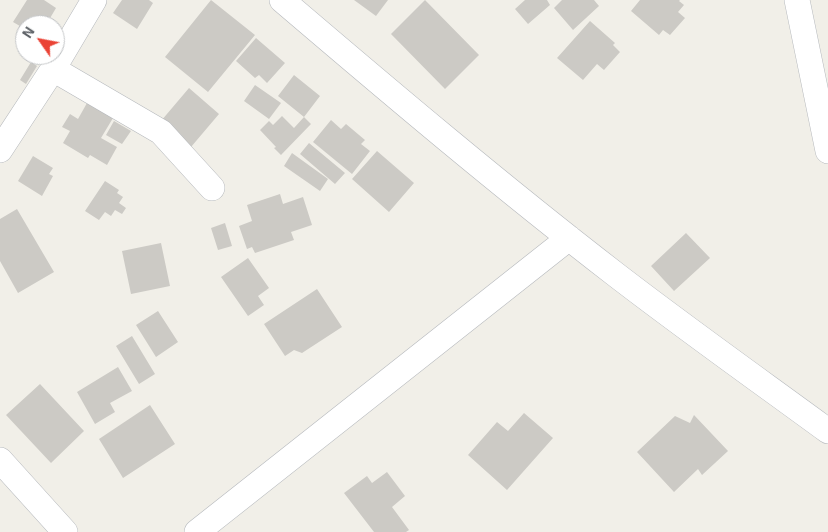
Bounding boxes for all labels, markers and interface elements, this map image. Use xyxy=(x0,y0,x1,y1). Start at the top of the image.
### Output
north arrow xyxy=(15,15,65,65)
text: N xyxy=(18,23,38,41)

